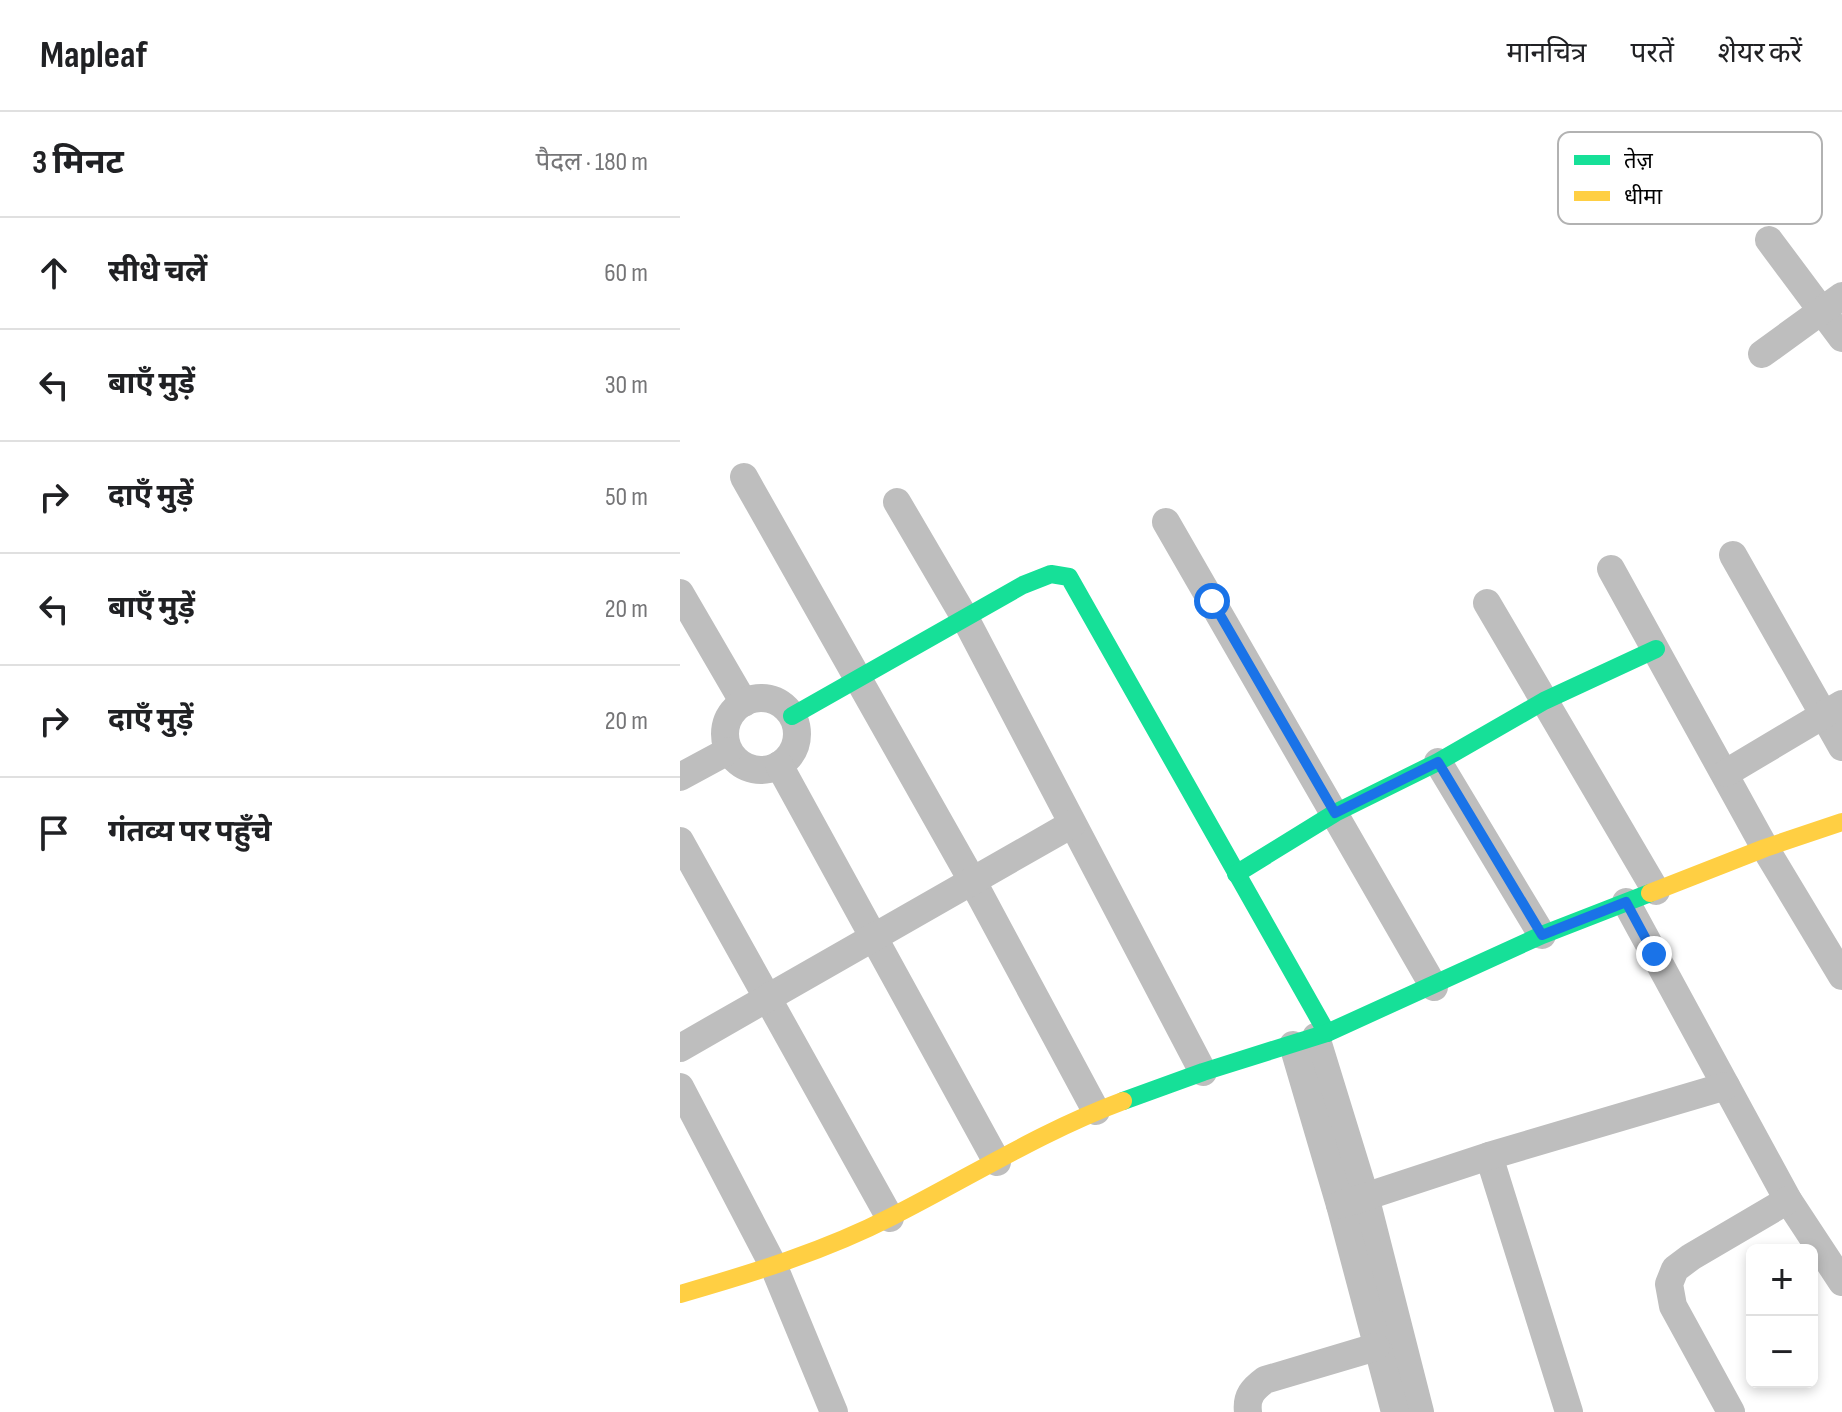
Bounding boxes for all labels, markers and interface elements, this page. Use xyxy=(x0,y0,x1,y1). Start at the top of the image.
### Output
text: Mapleaf xyxy=(40,33,147,78)
text: मानचित्र xyxy=(1507,37,1587,70)
text: परतें xyxy=(1631,37,1674,70)
text: शेयर करें xyxy=(1718,37,1802,70)
legend xyxy=(1558,132,1822,224)
text: 3 मिनट xyxy=(32,142,124,183)
text: पैदल · 180 m xyxy=(535,147,648,178)
text: तेज़ xyxy=(1624,147,1654,175)
text: धीमा xyxy=(1624,184,1662,211)
icon: ahead xyxy=(32,251,76,295)
text: सीधे चलें xyxy=(108,254,207,290)
text: 60 m xyxy=(604,258,648,289)
icon: left xyxy=(32,363,76,407)
text: बाएँ मुड़ें xyxy=(108,366,195,402)
text: 30 m xyxy=(605,370,648,401)
icon: right xyxy=(32,475,76,519)
text: दाएँ मुड़ें xyxy=(108,478,193,514)
text: 50 m xyxy=(605,482,648,513)
route start xyxy=(1194,583,1230,619)
icon: left xyxy=(32,587,76,631)
text: बाएँ मुड़ें xyxy=(108,590,195,626)
text: 20 m xyxy=(605,594,648,625)
icon: right xyxy=(32,699,76,743)
text: दाएँ मुड़ें xyxy=(108,702,193,738)
text: 20 m xyxy=(605,706,648,737)
icon: arrive xyxy=(32,811,76,855)
text: गंतव्य पर पहुँचे xyxy=(108,814,272,850)
route end xyxy=(1636,936,1672,972)
map controls xyxy=(1746,1244,1818,1388)
button: + xyxy=(1746,1244,1818,1316)
button: − xyxy=(1746,1316,1818,1388)

